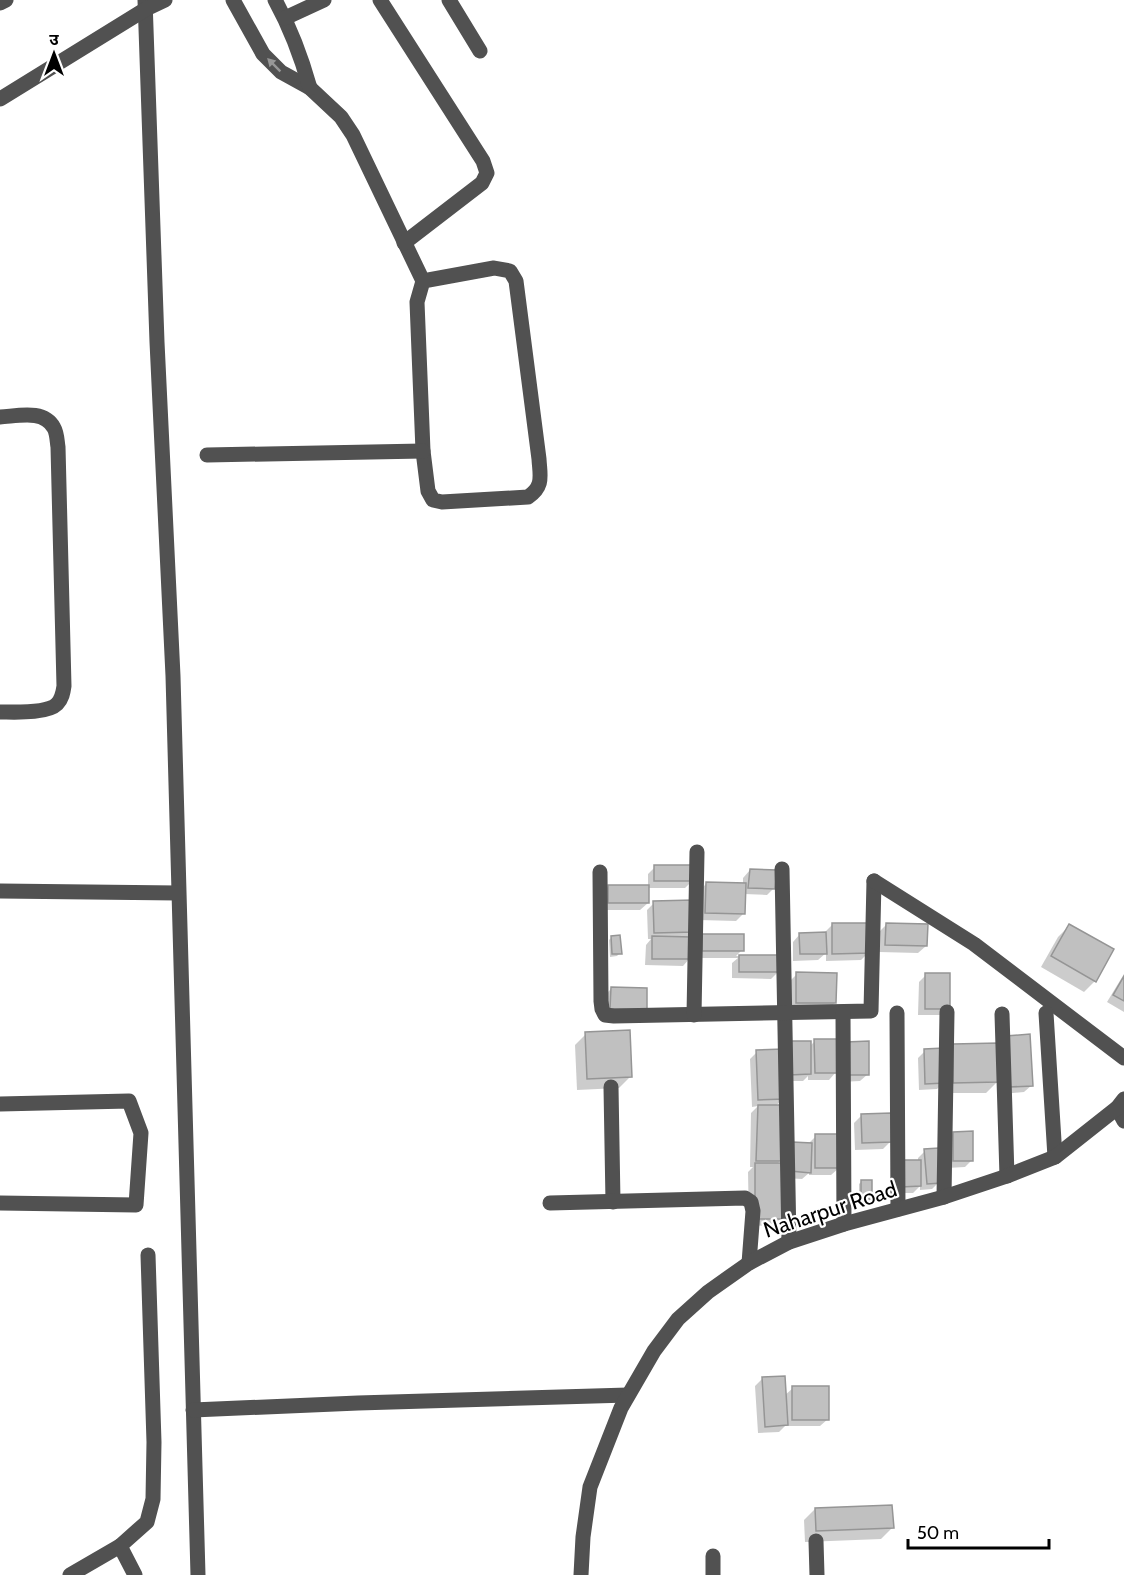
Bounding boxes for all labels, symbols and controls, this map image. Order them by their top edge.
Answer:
north arrow [24,24,84,84]
text: उ [49,30,59,49]
one-way arrow [267,58,281,72]
street label: Naharpur Road [760,1175,900,1244]
scale bar [908,1512,1049,1550]
text: 50 m [917,1522,959,1544]

